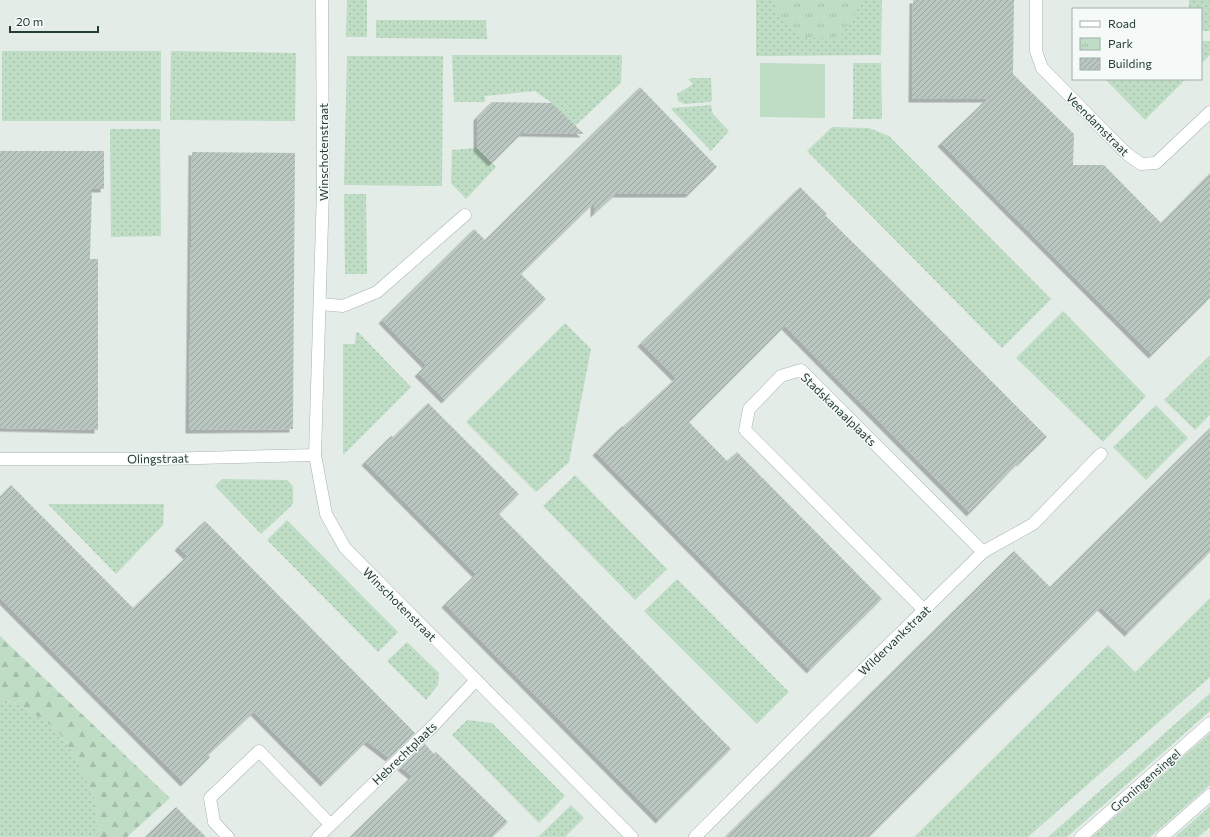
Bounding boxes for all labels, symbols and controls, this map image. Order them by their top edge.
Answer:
scale bar [10,8,98,34]
legend [1072,8,1202,80]
text: 20 m [16,14,43,28]
text: Road [1108,16,1136,30]
text: Park [1108,36,1134,50]
text: Building [1108,56,1152,70]
street label: Veendamstraat [1064,90,1132,158]
street label: Winschotenstraat [316,103,330,201]
street label: Stadskanaalplaats [799,370,879,448]
street label: Olingstraat [127,450,189,466]
street label: Winschotenstraat [360,564,440,644]
street label: Wildervankstraat [855,602,933,678]
street label: Hebrechtplaats [369,719,439,787]
street label: Groningensingel [1107,746,1183,814]

